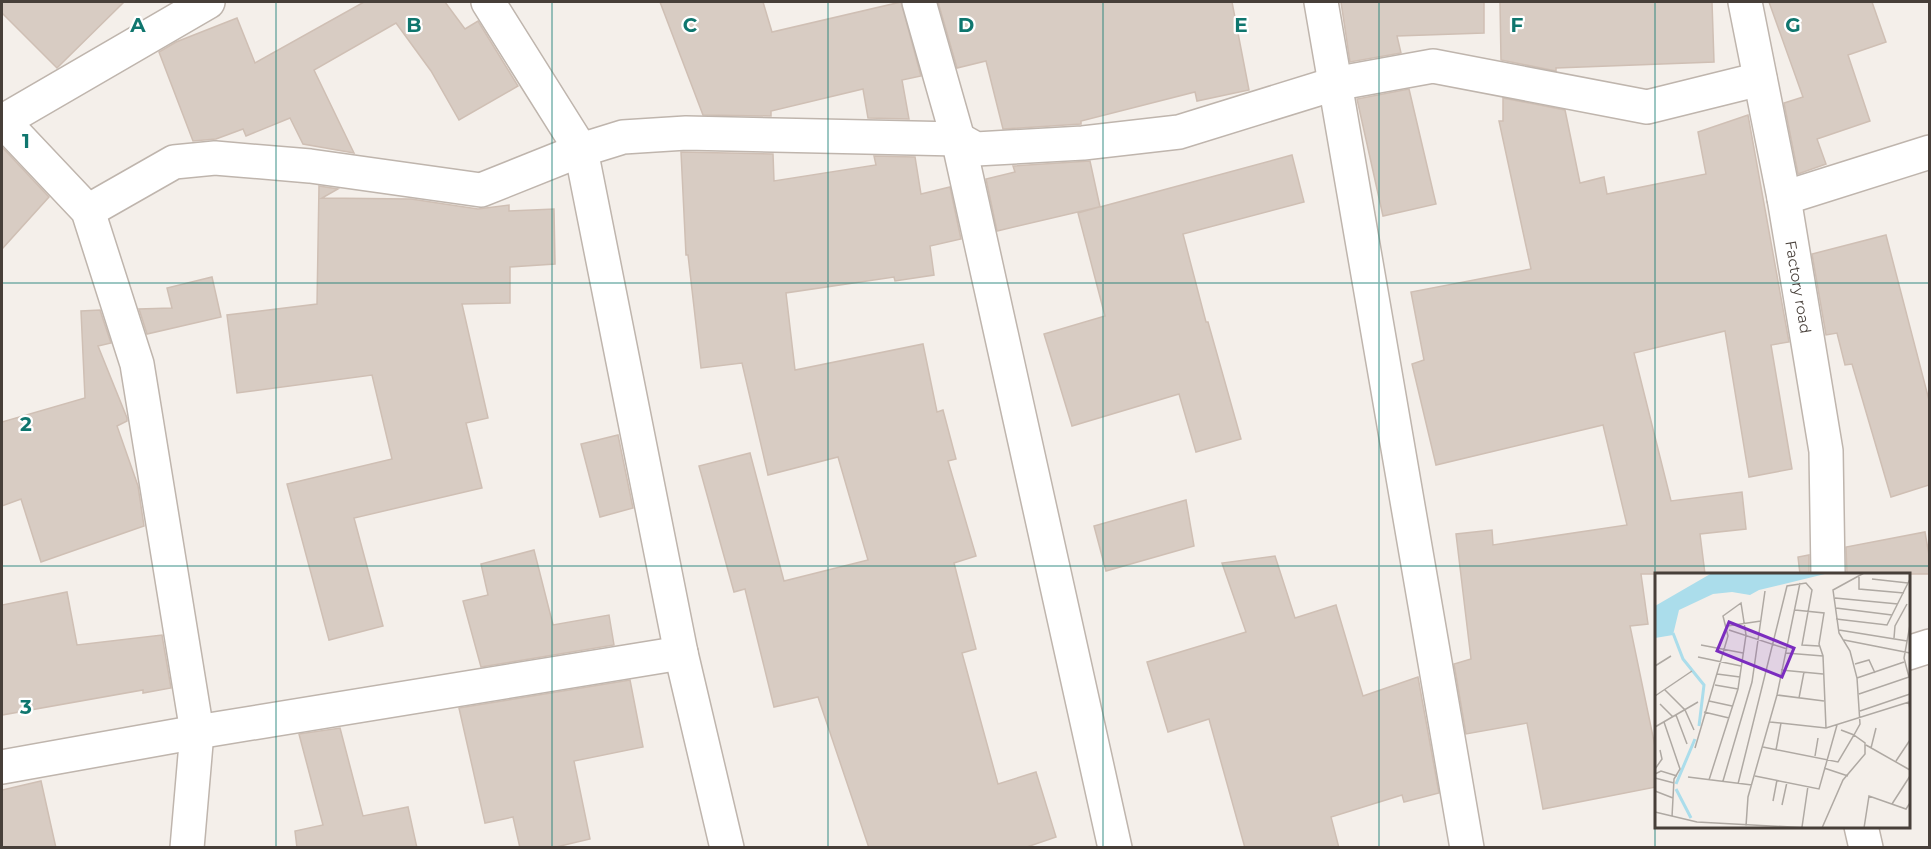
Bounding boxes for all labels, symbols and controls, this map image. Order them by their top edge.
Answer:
text: A [129,13,146,37]
text: B [406,13,422,37]
text: C [683,13,698,37]
text: D [958,13,974,37]
text: E [1234,13,1248,37]
text: F [1511,13,1524,37]
text: G [1785,13,1801,37]
text: 1 [22,129,30,153]
street label: Factory road [1782,239,1816,335]
text: 2 [20,412,32,436]
inset map [1655,573,1910,828]
text: 3 [19,695,32,719]

